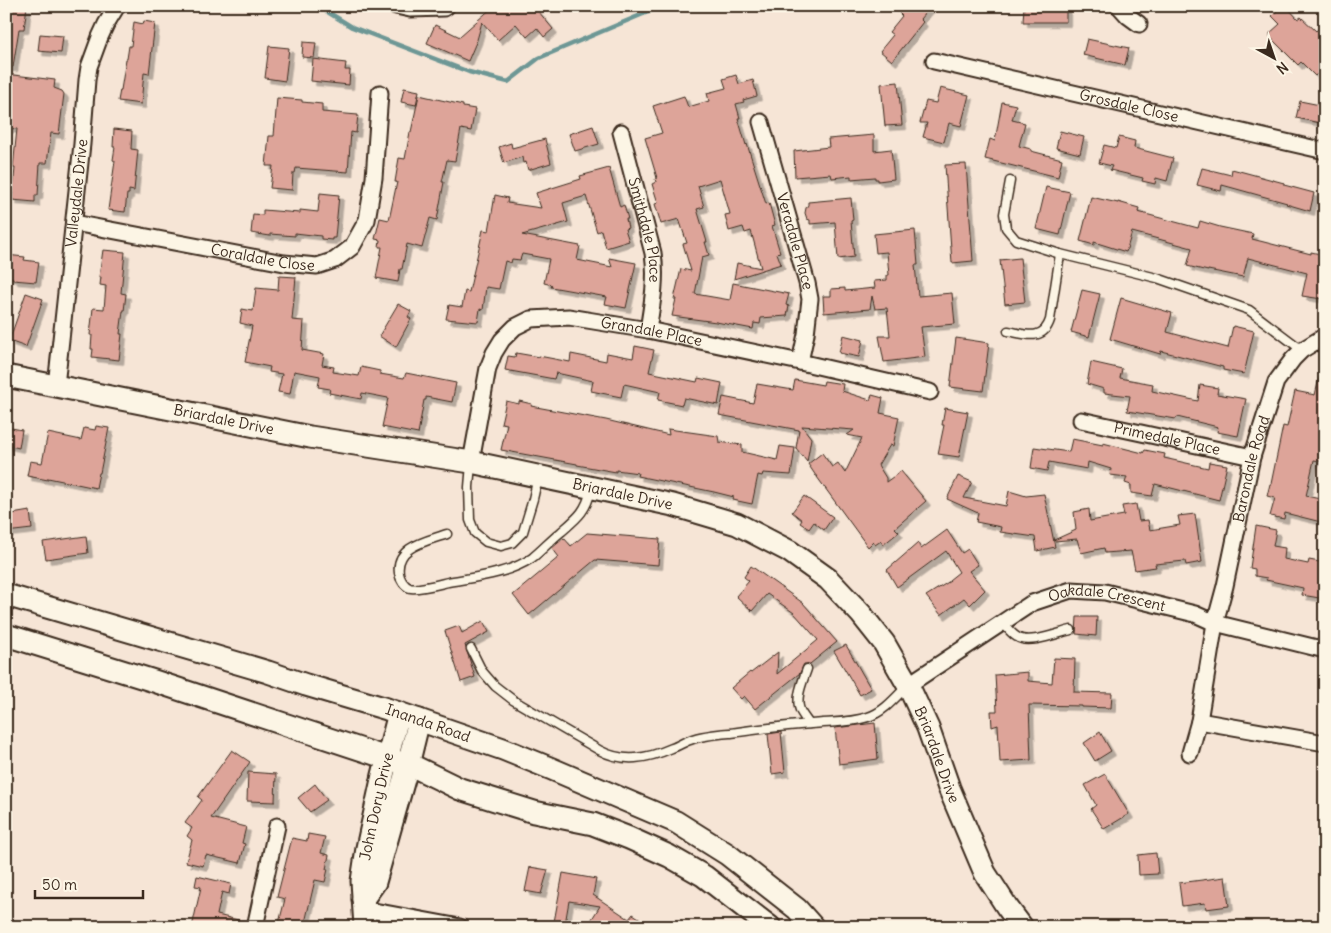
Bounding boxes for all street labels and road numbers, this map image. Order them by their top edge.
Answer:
street label: Grosdale Close [1078,85,1180,126]
street label: Valleydale Drive [61,138,91,248]
street label: Smithdale Place [624,175,665,283]
street label: Veradale Place [773,190,818,291]
street label: Coraldale Close [209,239,316,275]
street label: Grandale Place [599,312,704,350]
street label: Briardale Drive [172,400,276,439]
street label: Barondale Road [1229,413,1274,524]
street label: Primedale Place [1112,417,1222,459]
street label: Briardale Drive [571,474,675,514]
street label: Oakdale Crescent [1045,580,1168,615]
street label: Inanda Road [383,699,473,746]
street label: Briardale Drive [910,703,964,806]
street label: John Dory Drive [355,751,397,862]

